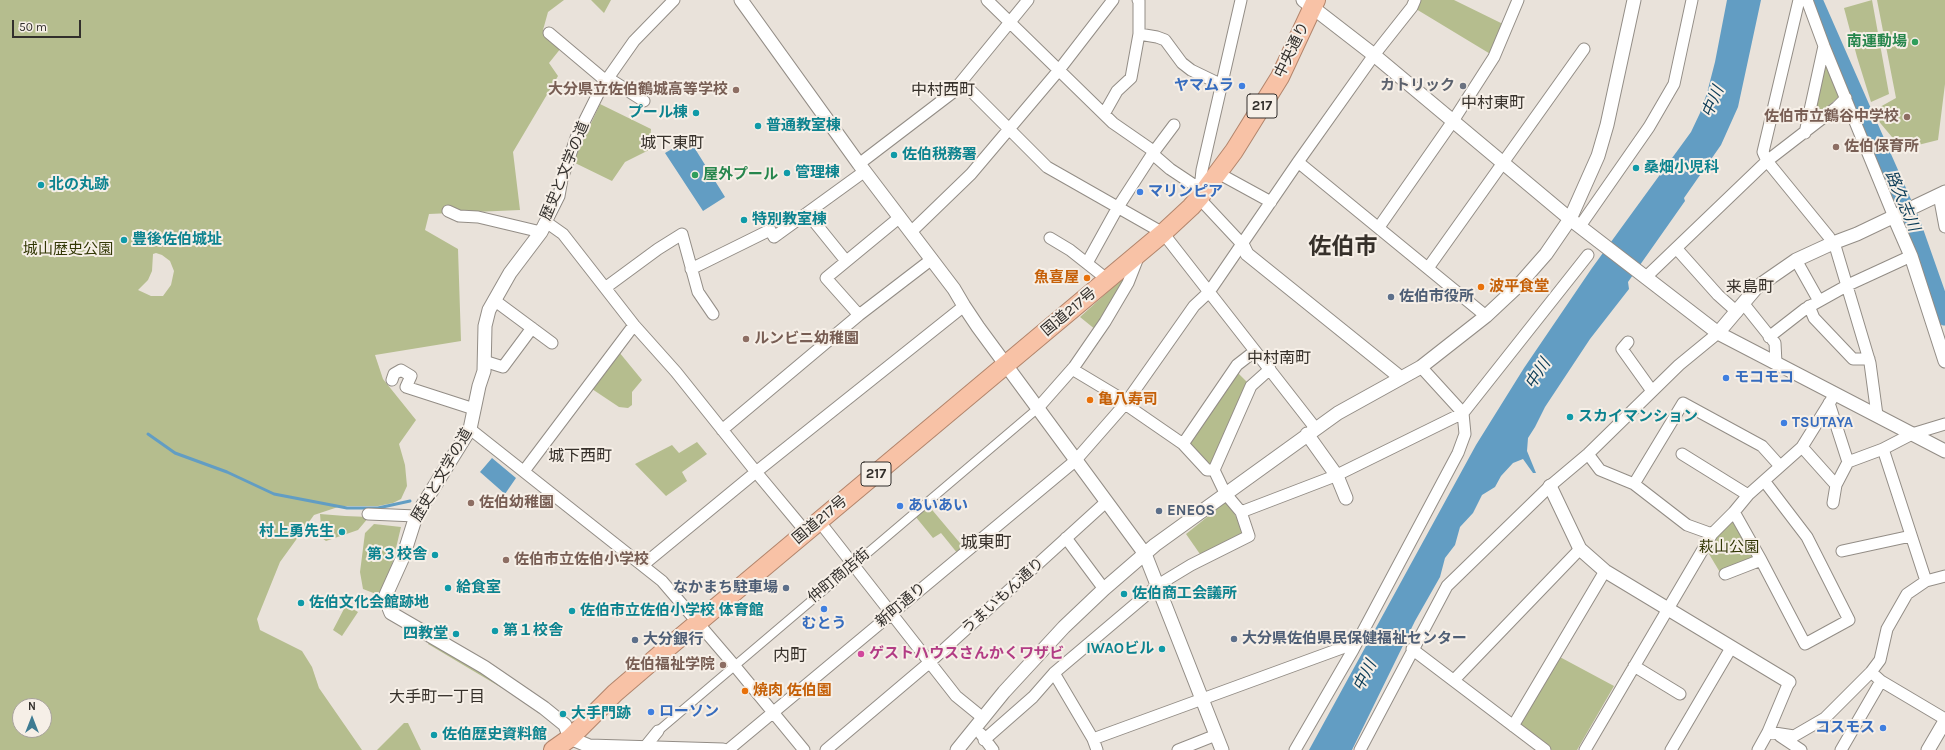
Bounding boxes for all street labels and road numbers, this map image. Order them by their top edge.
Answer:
street label: 中央通り [1271,19,1313,81]
road number: 217 [1247,94,1277,118]
street label: 歴史と文学の道 [537,119,593,223]
street label: 国道217号 [1038,284,1100,340]
street label: 歴史と文学の道 [408,425,476,525]
road number: 217 [861,462,891,486]
street label: 国道217号 [789,492,851,548]
street label: 仲町商店街 [804,545,874,607]
street label: うまいもん通り [958,554,1048,638]
street label: 新町通り [872,579,930,631]

